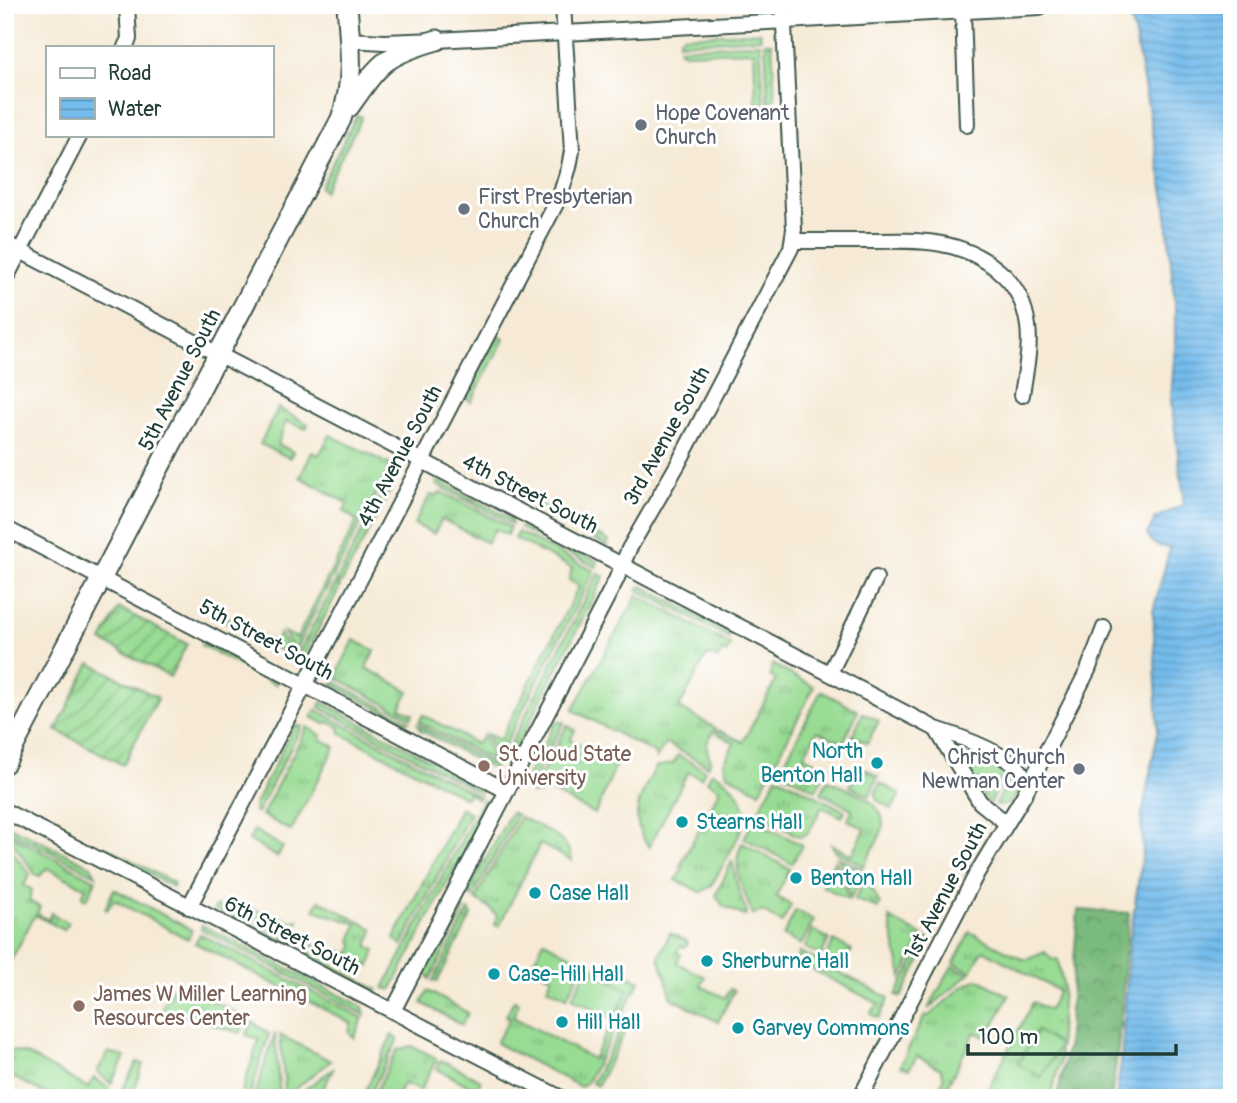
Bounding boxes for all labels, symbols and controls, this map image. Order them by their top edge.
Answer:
legend [46,46,273,136]
text: Road [108,60,152,87]
text: Water [108,96,162,123]
place label: Hope Covenant Church [655,100,790,151]
marker: Hope Covenant Church [633,117,649,133]
place label: First Presbyterian Church [478,184,633,235]
marker: First Presbyterian Church [456,201,472,217]
street label: 5th Avenue South [133,304,227,456]
street label: 3rd Avenue South [618,362,716,510]
street label: 4th Avenue South [351,381,449,531]
street label: 4th Street South [458,448,602,540]
street label: 5th Street South [194,593,338,687]
place label: North Benton Hall [760,738,863,789]
place label: St. Cloud State University [498,741,632,792]
place label: Christ Church Newman Center [921,744,1065,795]
marker: North Benton Hall [869,755,885,771]
marker: St. Cloud State University [476,758,492,774]
marker: Christ Church Newman Center [1071,761,1087,777]
place label: Stearns Hall [696,809,803,836]
marker: Stearns Hall [674,814,690,830]
street label: 1st Avenue South [898,818,994,964]
place label: Benton Hall [810,865,913,892]
marker: Benton Hall [788,870,804,886]
place label: Case Hall [549,880,629,907]
marker: Case Hall [527,885,543,901]
street label: 6th Street South [219,890,365,982]
place label: Sherburne Hall [721,948,849,975]
marker: Sherburne Hall [699,953,715,969]
place label: Case-Hill Hall [508,961,624,988]
marker: Case-Hill Hall [486,966,502,982]
place label: James W Miller Learning Resources Center [93,981,307,1032]
marker: James W Miller Learning Resources Center [71,998,87,1014]
place label: Hill Hall [576,1009,641,1036]
scale bar [968,1012,1176,1056]
marker: Hill Hall [554,1014,570,1030]
place label: Garvey Commons [752,1015,910,1042]
marker: Garvey Commons [730,1020,746,1036]
text: 100 m [978,1024,1038,1051]

